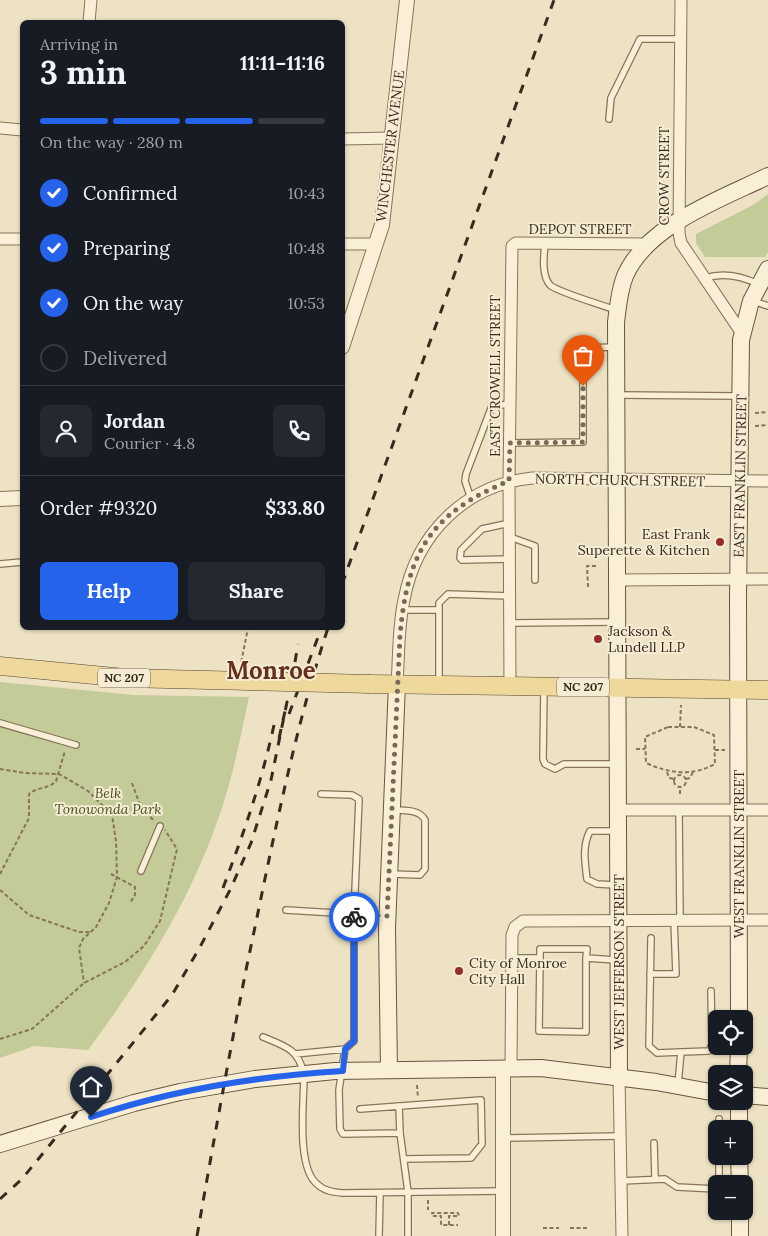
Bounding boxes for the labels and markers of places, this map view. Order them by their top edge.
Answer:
pin [562,335,604,386]
place label: East Frank Superette & Kitchen [578,525,711,559]
marker: East Frank Superette & Kitchen [714,536,726,548]
place label: Jackson & Lundell LLP [607,622,685,656]
marker: Jackson & Lundell LLP [592,633,604,645]
place label: City of Monroe City Hall [469,954,568,988]
marker: City of Monroe City Hall [453,965,465,977]
pin [70,1066,112,1117]

